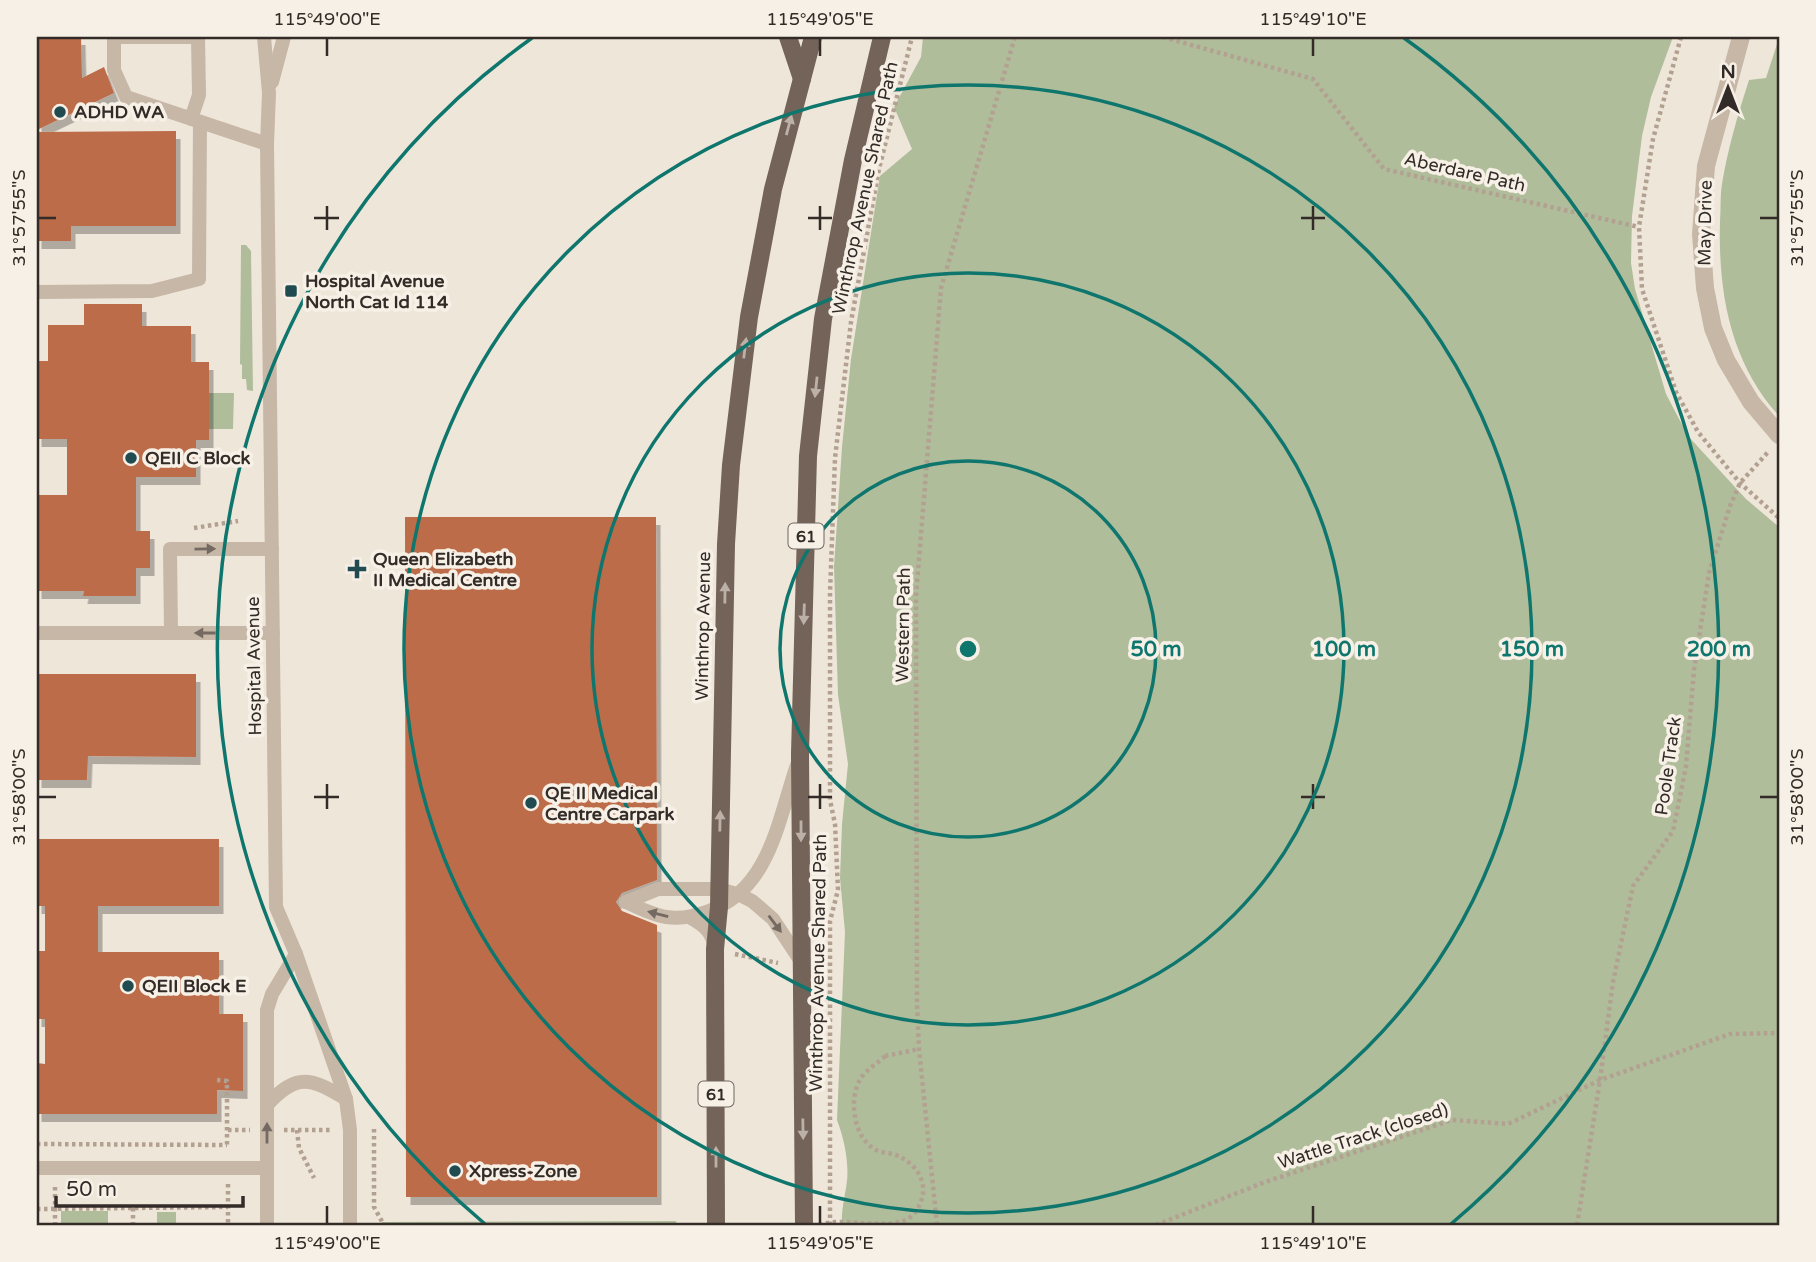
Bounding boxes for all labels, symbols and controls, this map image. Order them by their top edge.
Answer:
text: 115°49'00"E [273,8,381,30]
text: 115°49'05"E [766,8,874,30]
text: 115°49'10"E [1259,8,1367,30]
north arrow [1694,52,1764,122]
street label: Winthrop Avenue Shared Path [827,60,903,316]
text: N [1720,61,1736,83]
place label: ADHD WA [74,101,164,123]
marker: ADHD WA [52,104,68,120]
one-way arrow [785,115,795,136]
street label: Aberdare Path [1402,147,1528,197]
text: 31°57'55"S [8,169,30,267]
text: 31°57'55"S [1786,169,1808,267]
street label: May Drive [1693,180,1717,266]
place label: Hospital Avenue North Cat Id 114 [305,270,449,313]
marker: Hospital Avenue North Cat Id 114 [283,283,299,299]
one-way arrow [740,337,751,359]
one-way arrow [810,376,821,398]
place label: QEII C Block [145,447,251,469]
marker: QEII C Block [123,450,139,466]
road number: 61 [788,524,824,548]
one-way arrow [194,543,216,555]
place label: Queen Elizabeth II Medical Centre [373,548,517,591]
street label: Winthrop Avenue [691,551,715,701]
marker: Queen Elizabeth II Medical Centre [347,559,367,579]
street label: Western Path [891,567,915,683]
one-way arrow [719,582,730,604]
street label: Hospital Avenue [242,596,266,736]
one-way arrow [798,603,810,625]
one-way arrow [194,627,216,639]
centre of rings [956,637,980,661]
text: 50 m [1130,637,1182,662]
text: 100 m [1312,637,1376,662]
text: 150 m [1500,637,1564,662]
text: 200 m [1687,637,1751,662]
street label: Poole Track [1650,715,1686,817]
text: 31°58'00"S [8,748,30,846]
text: 31°58'00"S [1786,748,1808,846]
place label: QE II Medical Centre Carpark [545,782,674,825]
marker: QE II Medical Centre Carpark [523,795,539,811]
one-way arrow [714,809,725,831]
one-way arrow [795,820,807,842]
street label: Winthrop Avenue Shared Path [805,834,831,1092]
one-way arrow [646,909,668,920]
one-way arrow [768,915,783,933]
place label: QEII Block E [142,975,246,997]
marker: QEII Block E [120,978,136,994]
road number: 61 [698,1082,734,1106]
street label: Wattle Track (closed) [1275,1098,1451,1174]
one-way arrow [797,1119,809,1141]
one-way arrow [261,1121,273,1143]
one-way arrow [710,1146,722,1168]
place label: Xpress-Zone [469,1160,577,1182]
marker: Xpress-Zone [447,1163,463,1179]
scale bar [56,1164,243,1208]
text: 50 m [66,1177,117,1202]
text: 115°49'00"E [273,1232,381,1254]
text: 115°49'05"E [766,1232,874,1254]
text: 115°49'10"E [1259,1232,1367,1254]

